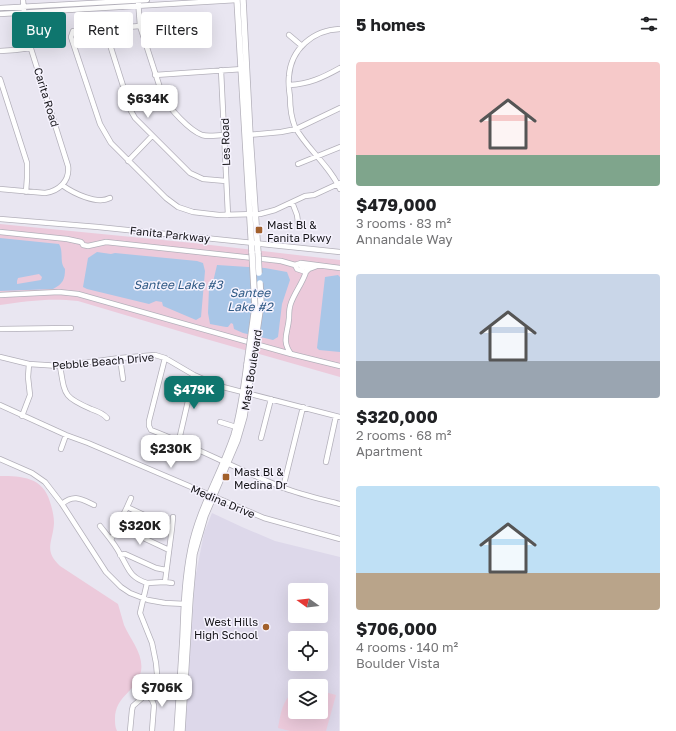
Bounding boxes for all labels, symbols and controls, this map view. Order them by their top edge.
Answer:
chip: Buy [12,12,66,48]
chip: Rent [74,12,133,48]
chip: Filters [141,12,212,48]
icon: filters [638,13,660,35]
text: 5 homes [356,14,426,35]
street label: Carita Road [32,66,62,128]
pin: $634K [120,85,176,119]
icon: home [472,88,544,160]
text: $634K [127,90,169,106]
street label: Les Road [218,118,232,166]
text: $479,000 [356,194,437,215]
text: 3 rooms · 83 m² [356,215,451,231]
place label: Mast Bl & Fanita Pkwy [267,218,331,244]
street label: Fanita Parkway [129,223,211,245]
marker: Mast Bl & Fanita Pkwy [254,225,264,235]
text: Annandale Way [356,231,453,247]
water label: Santee Lake #3 [134,277,223,292]
water label: Santee Lake #2 [227,285,274,314]
icon: home [472,300,544,372]
street label: Mast Boulevard [238,329,264,411]
street label: Pebble Beach Drive [51,350,155,372]
pin: $479K [166,376,222,410]
text: $479K [173,381,215,397]
text: $320,000 [356,406,438,427]
text: 2 rooms · 68 m² [356,427,451,443]
pin: $230K [143,435,199,469]
text: $230K [150,440,192,456]
text: Apartment [356,443,423,459]
place label: Mast Bl & Medina Dr [234,465,288,491]
marker: Mast Bl & Medina Dr [221,472,231,482]
street label: Medina Drive [189,482,257,520]
pin: $320K [112,512,168,546]
icon: home [472,512,544,584]
text: $320K [119,517,161,533]
north arrow [288,583,328,623]
map controls [288,583,328,719]
place label: West Hills High School [194,615,258,641]
text: $706,000 [356,618,437,639]
marker: West Hills High School [261,622,271,632]
button: locate [288,631,328,671]
text: 4 rooms · 140 m² [356,639,458,655]
text: Boulder Vista [356,655,440,671]
pin: $706K [134,674,190,708]
text: $706K [141,679,183,695]
button: layers [288,679,328,719]

